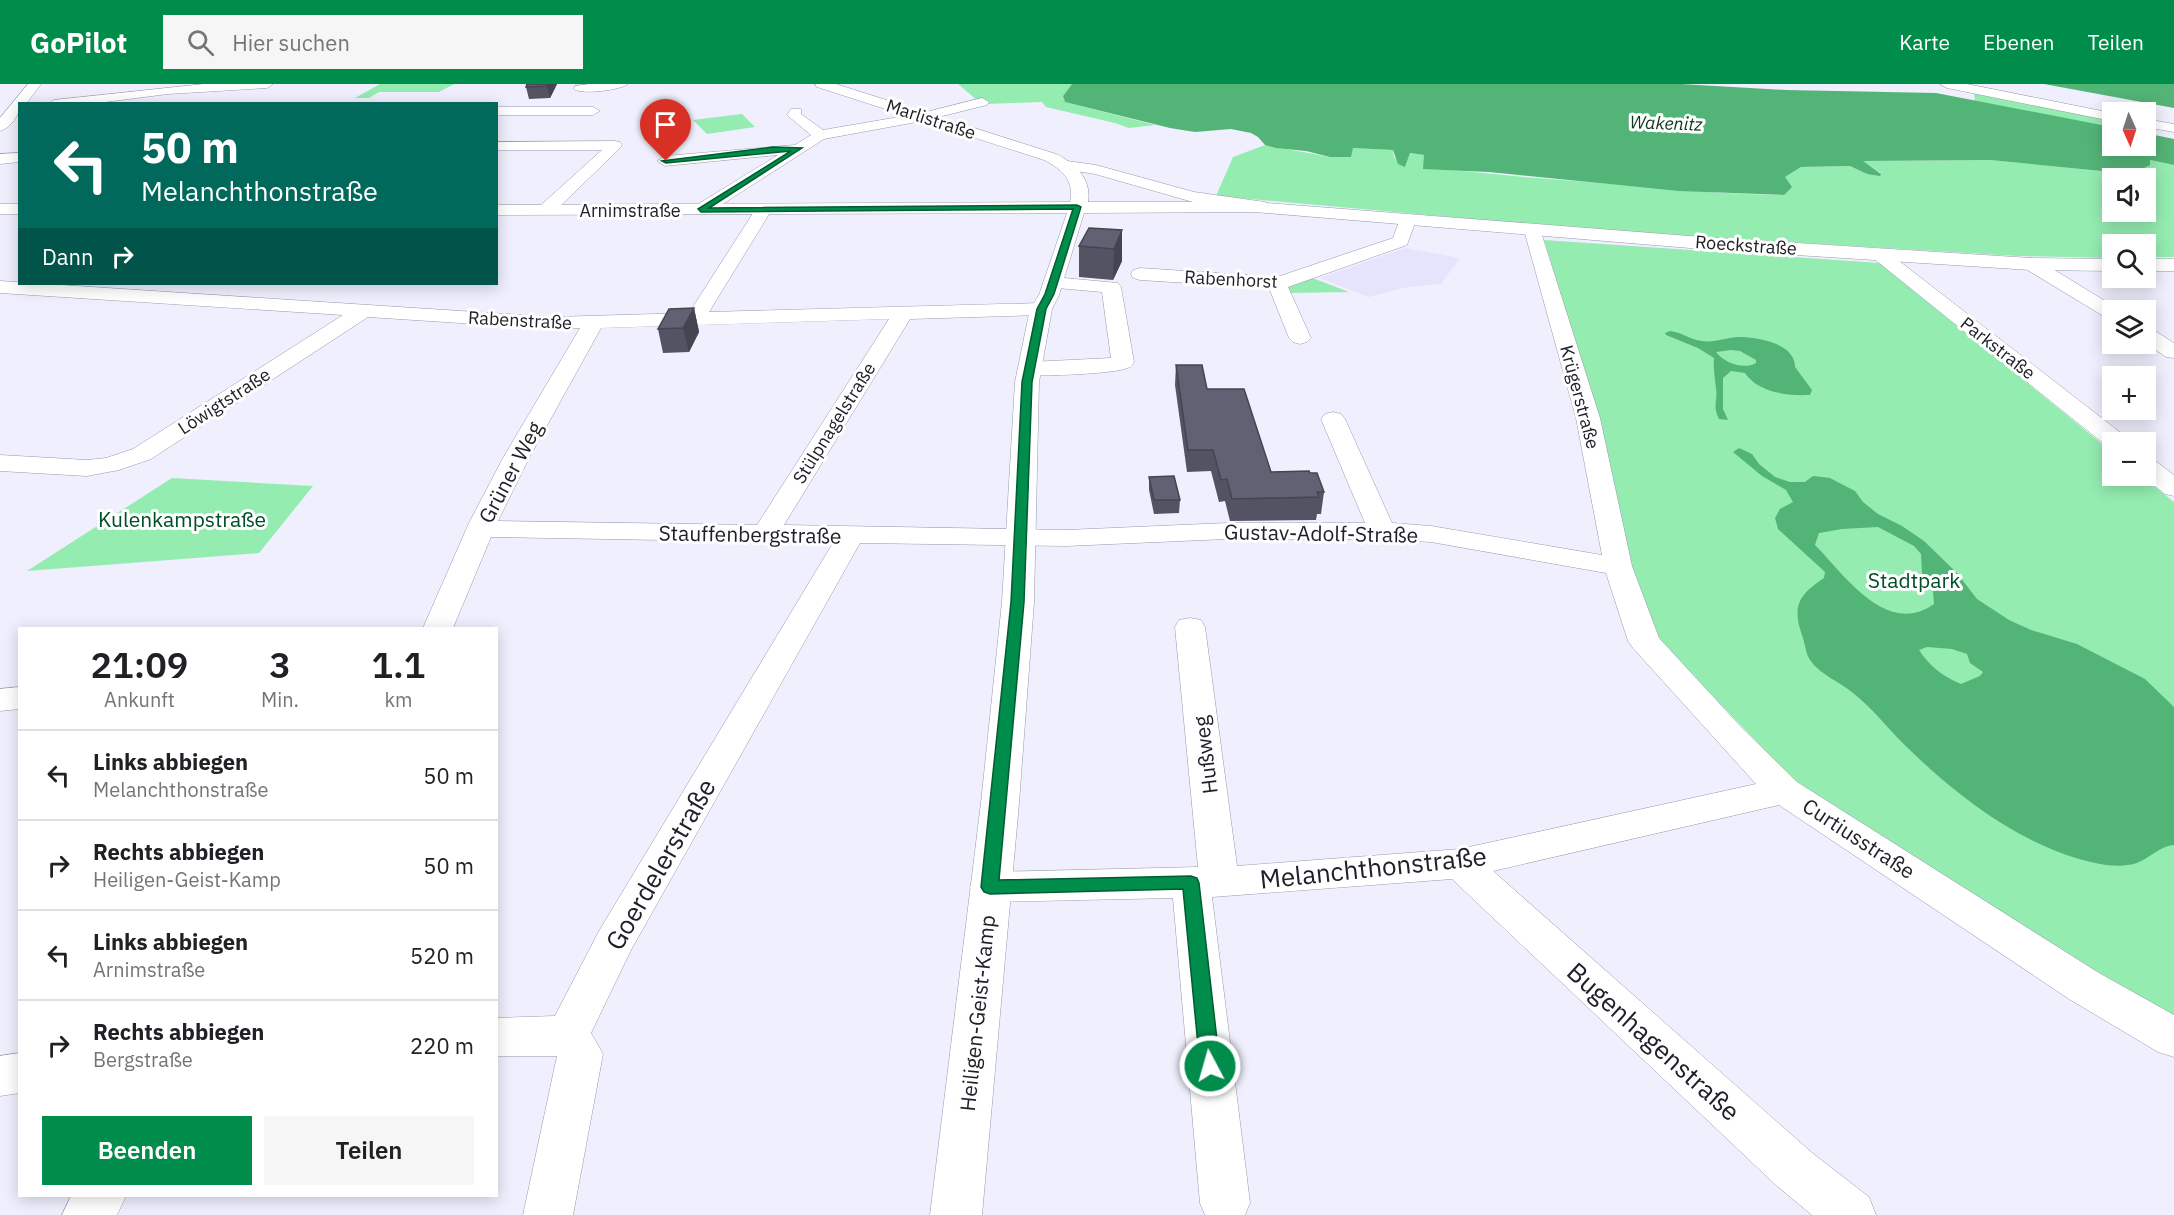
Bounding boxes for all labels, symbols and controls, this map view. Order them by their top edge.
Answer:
search box [163,15,583,69]
text: GoPilot [30,24,127,61]
icon: search [184,26,217,59]
text: Hier suchen [232,28,350,57]
text: Karte [1899,28,1950,56]
text: Ebenen [1983,28,2054,56]
text: Teilen [2087,28,2144,56]
street label: Marlistraße [883,94,979,144]
pin [640,99,691,161]
north arrow [2102,102,2156,156]
map controls [2102,102,2156,486]
icon: arrive [649,108,682,141]
water label: Wakenitz [1629,110,1704,136]
text: 50 m [141,120,239,175]
icon: left [42,126,120,204]
button: sound [2102,168,2156,222]
text: Melanchthonstraße [141,173,378,208]
street label: Arnimstraße [579,199,681,222]
street label: Roeckstraße [1694,230,1798,260]
button: search [2102,234,2156,288]
icon: right [106,240,139,273]
text: Dann [42,242,94,271]
street label: Rabenhorst [1184,265,1278,293]
button: layers [2102,300,2156,354]
street label: Rabenstraße [467,306,573,334]
street label: Parkstraße [1956,312,2040,384]
street label: Krügerstraße [1555,343,1605,452]
street label: Stülpnagelstraße [787,358,881,488]
street label: Löwigtstraße [174,363,275,439]
button: + [2102,366,2156,420]
street label: Grüner Weg [471,416,549,528]
button: − [2102,432,2156,486]
park label: Kulenkampstraße [98,505,266,533]
street label: Gustav-Adolf-Straße [1224,517,1418,549]
street label: Stauffenbergstraße [658,518,842,550]
park label: Stadtpark [1868,566,1960,594]
text: 21:09 [91,641,188,688]
text: 3 [269,641,291,688]
text: 1.1 [371,641,425,688]
text: Ankunft [104,686,175,713]
text: Min. [261,686,299,713]
text: km [384,686,412,713]
street label: Hußweg [1186,714,1224,796]
text: Links abbiegen [93,747,248,776]
icon: left [42,759,75,792]
text: 50 m [423,761,474,790]
street label: Goerdelerstraße [597,772,723,956]
text: Melanchthonstraße [93,776,268,803]
street label: Curtiusstraße [1797,791,1921,885]
text: Rechts abbiegen [93,837,264,866]
street label: Melanchthonstraße [1258,838,1488,896]
icon: right [42,849,75,882]
text: 50 m [423,851,474,880]
text: Heiligen-Geist-Kamp [93,866,281,893]
street label: Heiligen-Geist-Kamp [953,913,1001,1113]
text: Links abbiegen [93,927,248,956]
icon: left [42,939,75,972]
text: 520 m [410,941,474,970]
street label: Bugenhagenstraße [1560,954,1748,1128]
text: Arnimstraße [93,956,205,983]
text: Rechts abbiegen [93,1017,264,1046]
icon: right [42,1029,75,1062]
text: 220 m [410,1031,474,1060]
position arrow [1178,1034,1242,1098]
text: Bergstraße [93,1046,193,1073]
button: Beenden [42,1116,252,1185]
button: Teilen [264,1116,474,1185]

